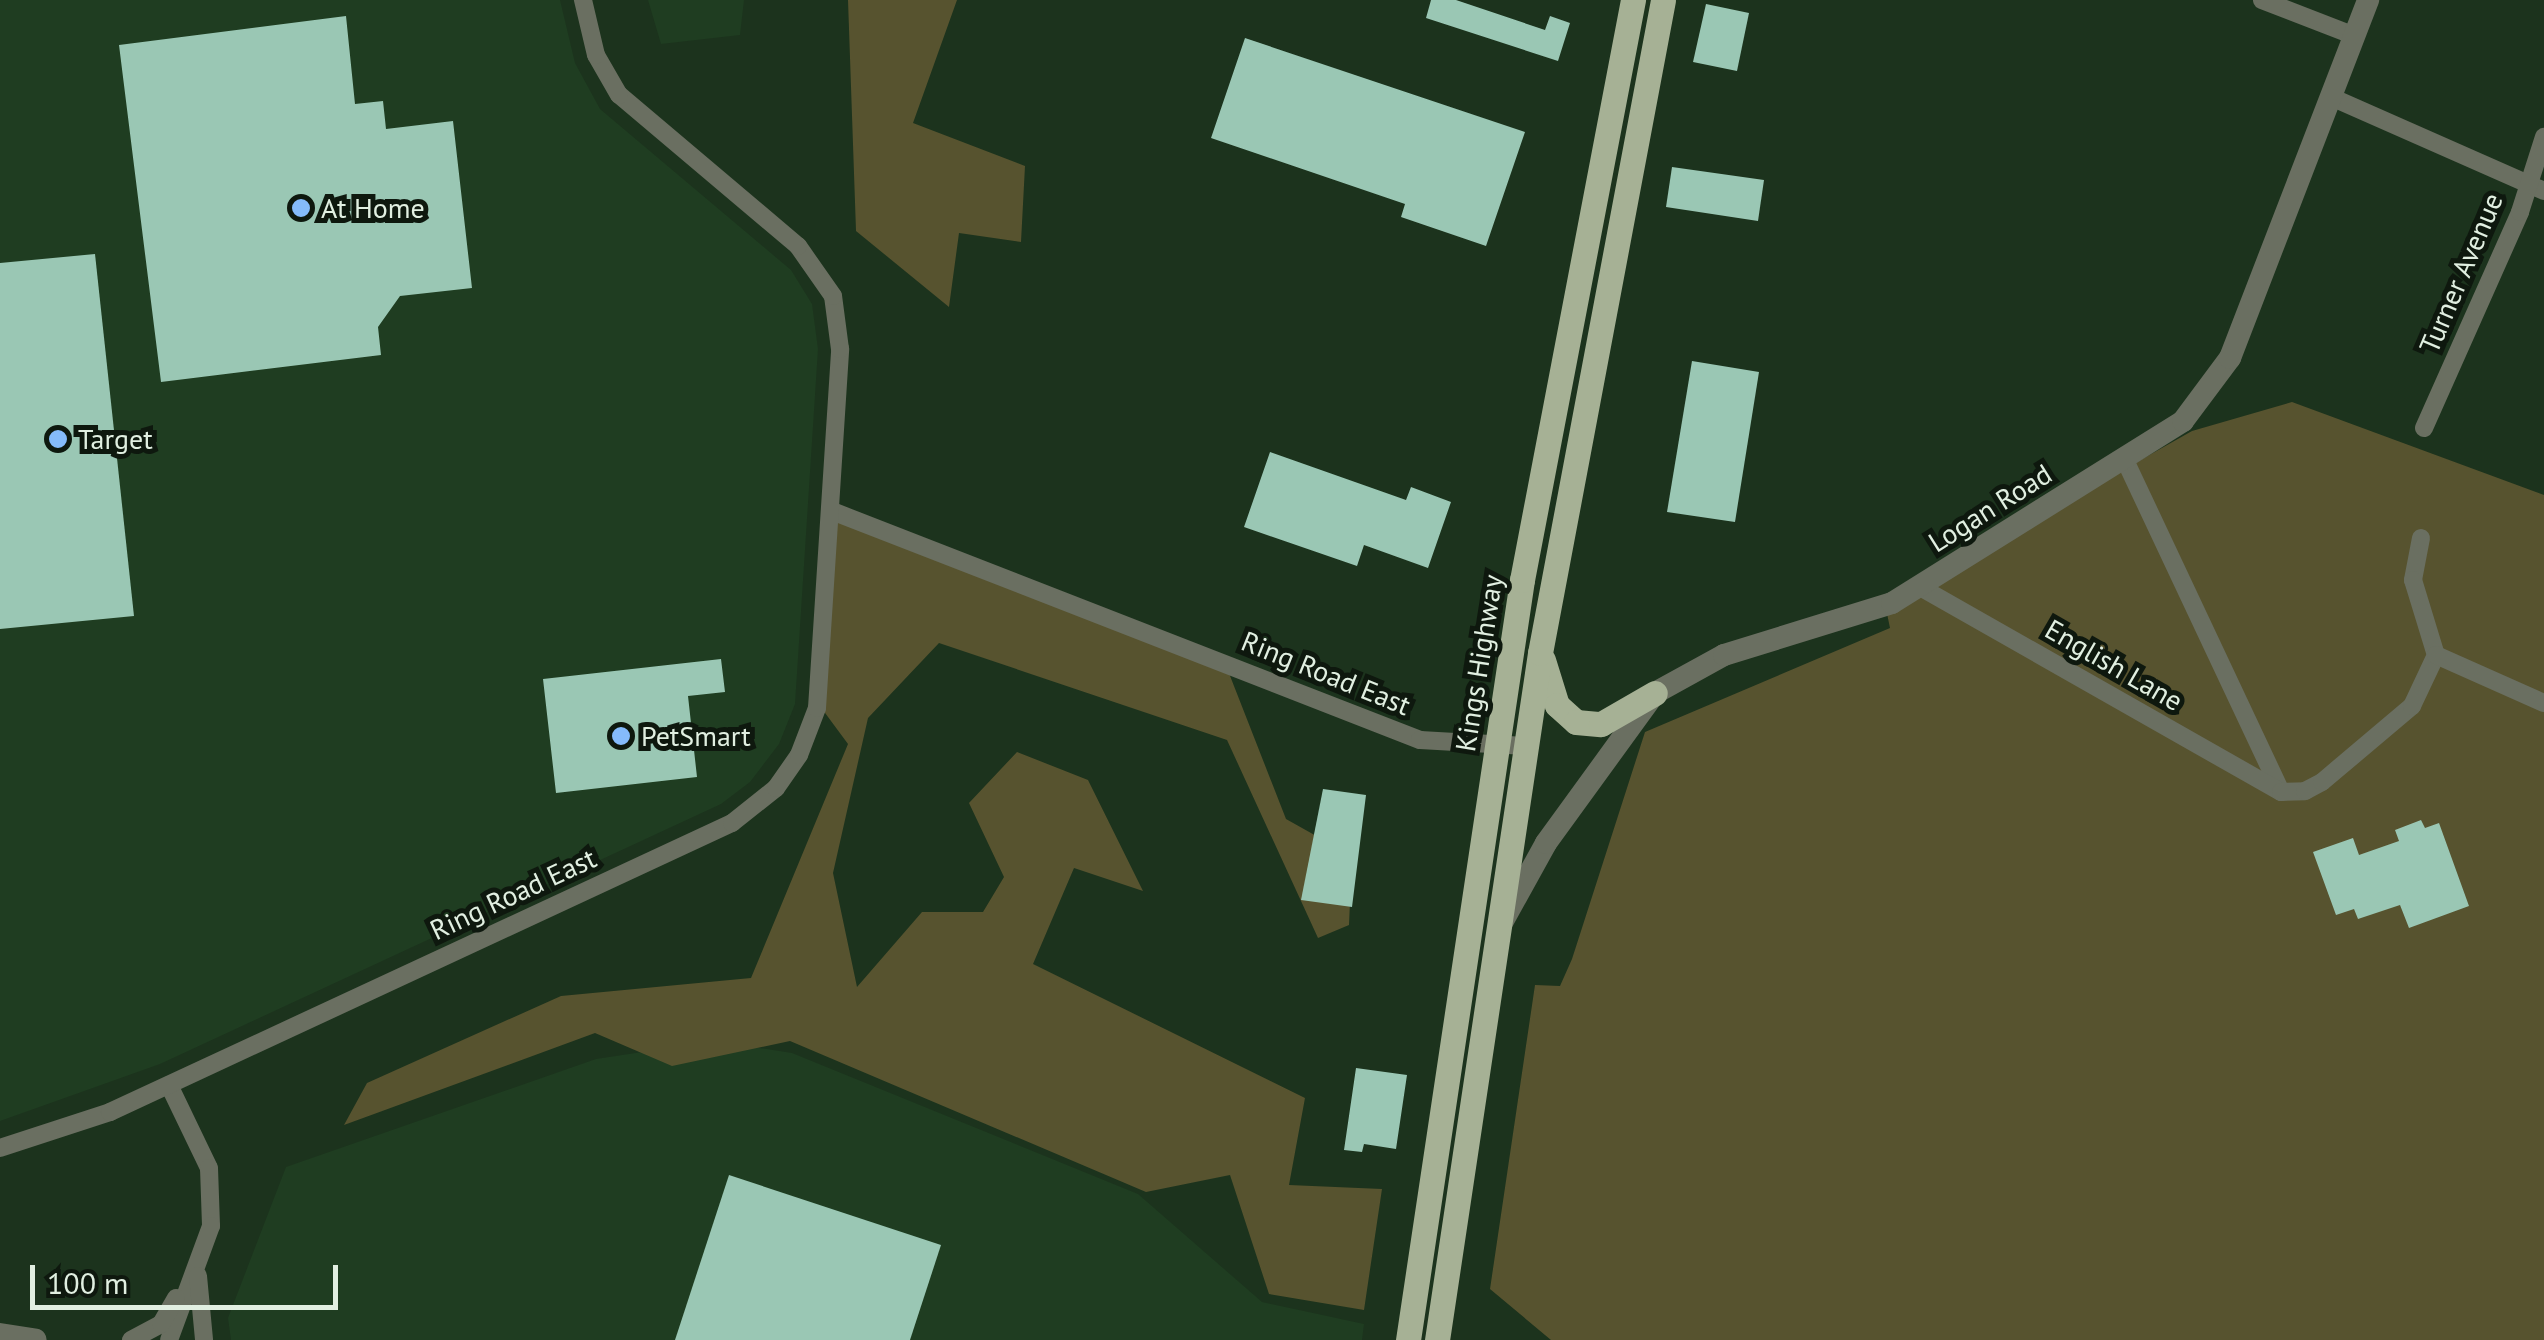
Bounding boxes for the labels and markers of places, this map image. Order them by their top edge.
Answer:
place label: At Home [321,191,425,225]
marker: At Home [290,197,312,219]
place label: Target [78,422,153,456]
marker: Target [47,428,69,450]
place label: PetSmart [641,719,751,753]
marker: PetSmart [610,725,632,747]

